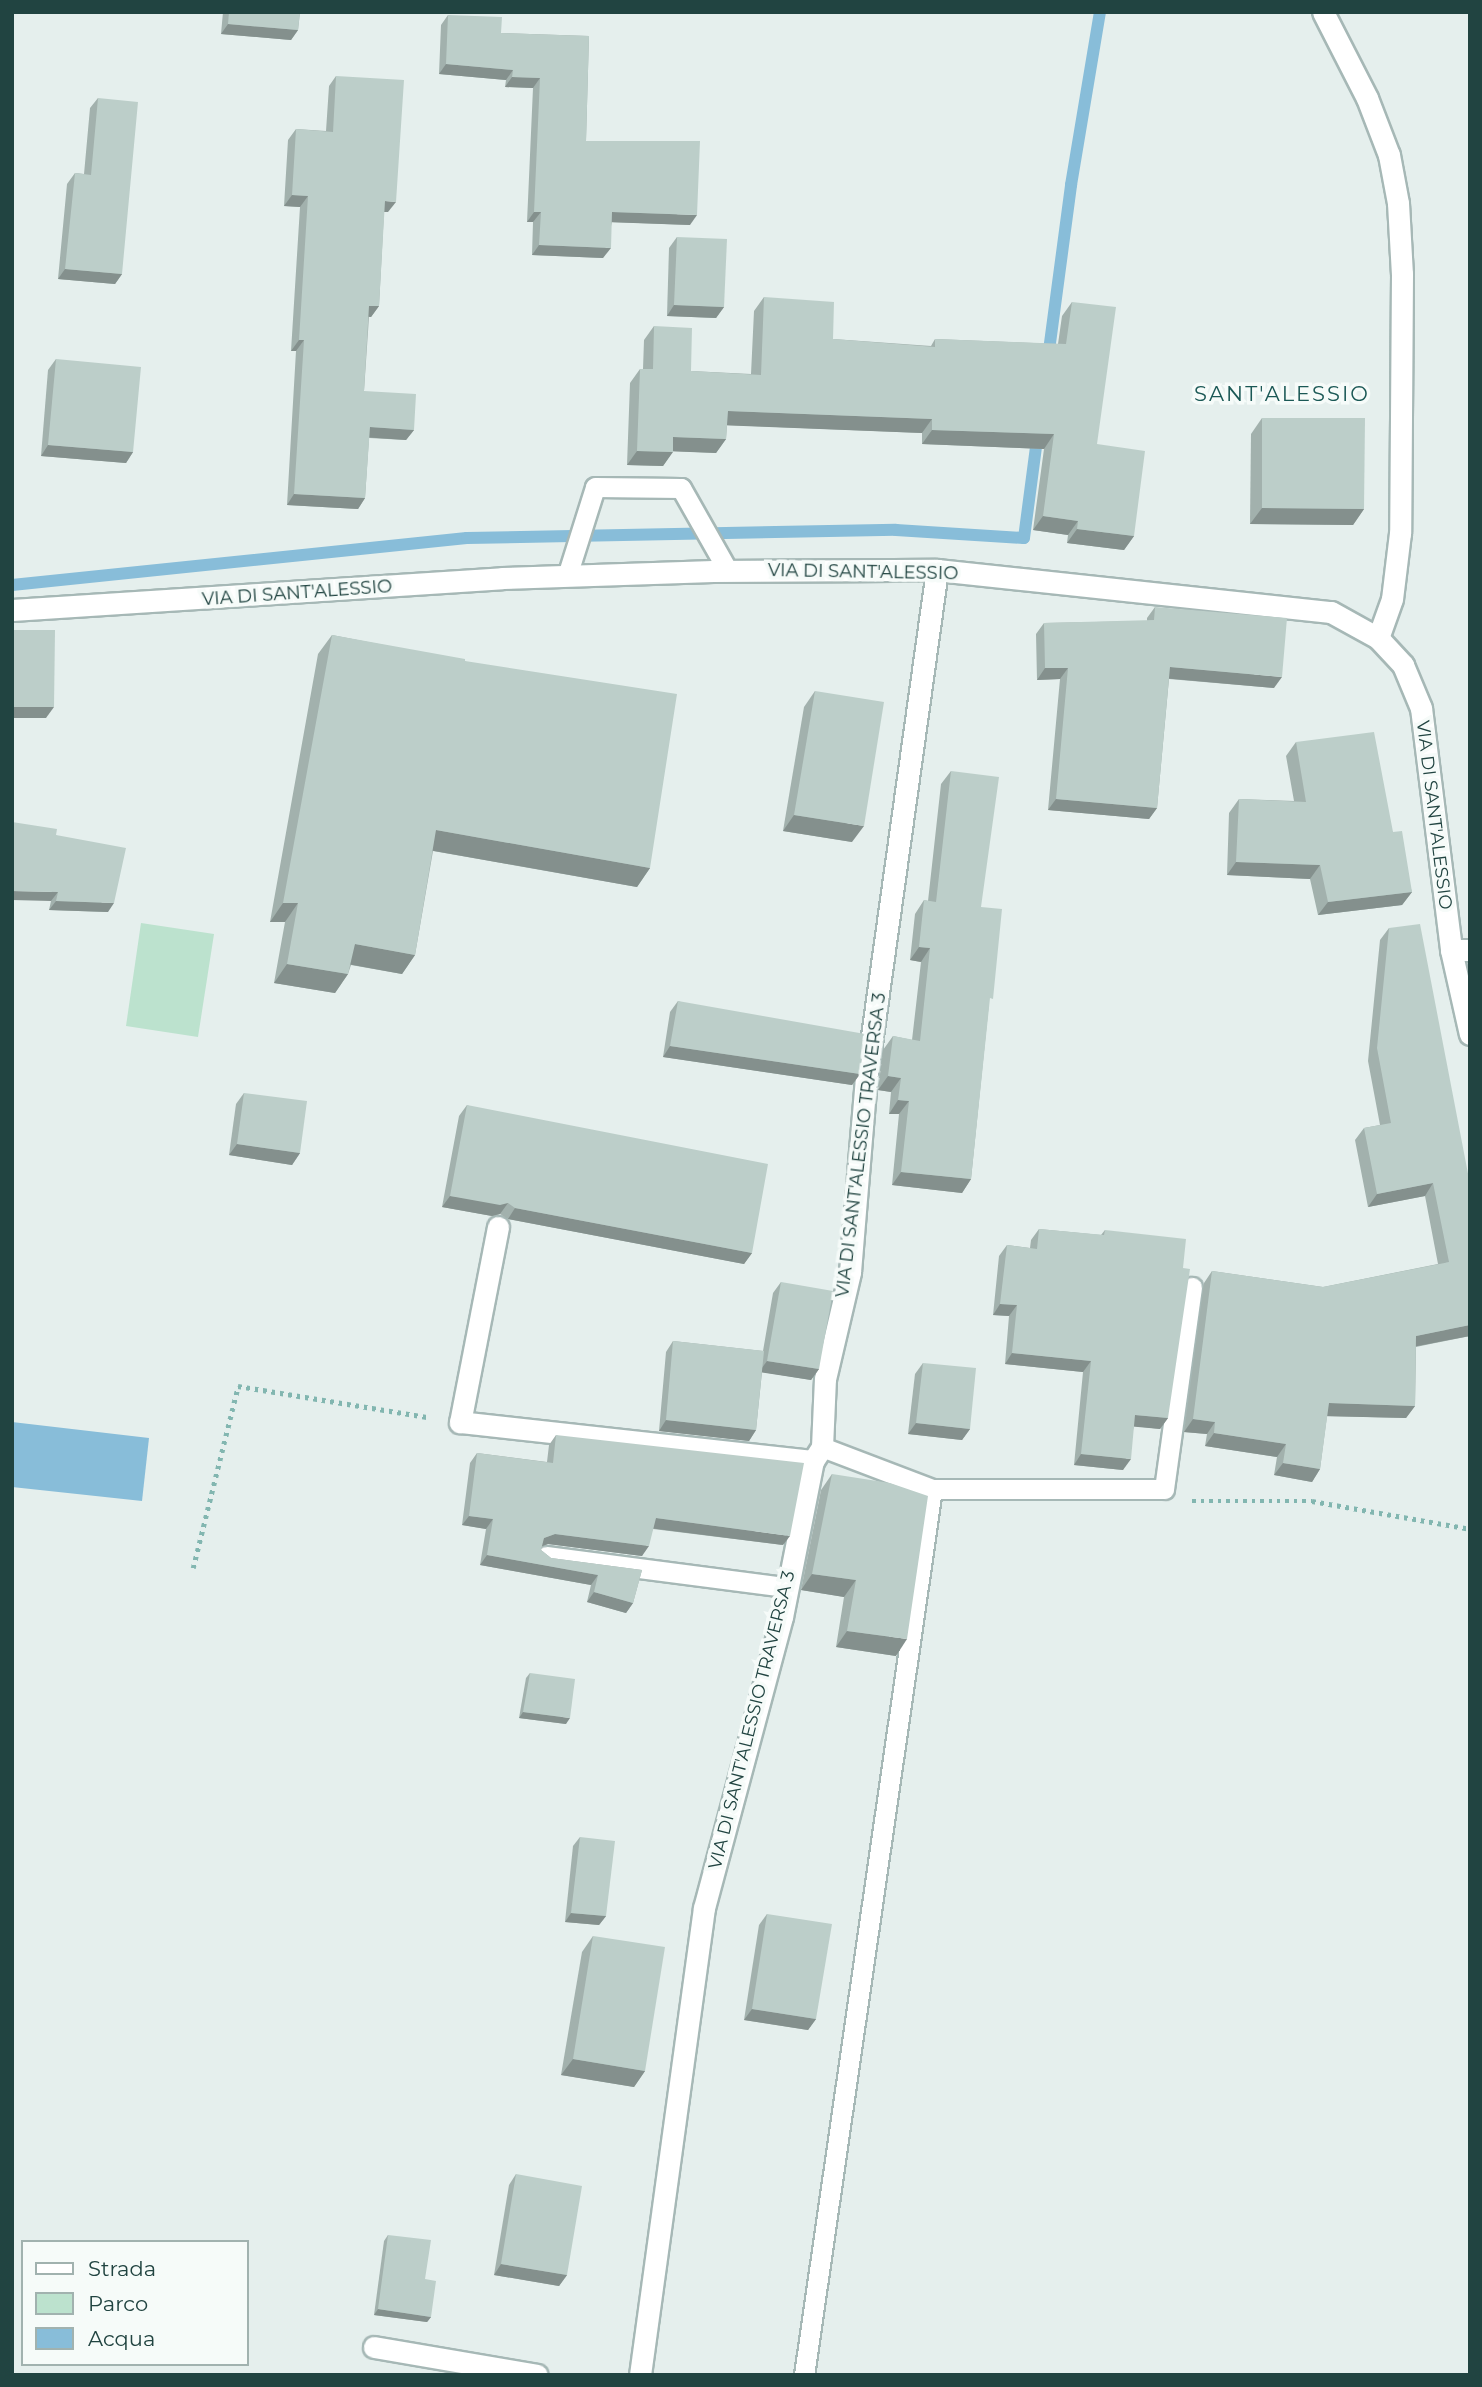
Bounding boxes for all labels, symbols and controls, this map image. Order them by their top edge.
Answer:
district label: SANT'ALESSIO [1196,381,1368,407]
street label: VIA DI SANT'ALESSIO [768,560,958,584]
street label: VIA DI SANT'ALESSIO [201,576,393,610]
street label: VIA DI SANT'ALESSIO [1412,719,1456,911]
street label: VIA DI SANT'ALESSIO TRAVERSA 3 [832,991,890,1299]
street label: VIA DI SANT'ALESSIO TRAVERSA 3 [704,1568,800,1872]
legend [21,2240,248,2366]
text: Strada [88,2256,156,2281]
text: Parco [88,2291,148,2316]
text: Acqua [88,2326,155,2351]

